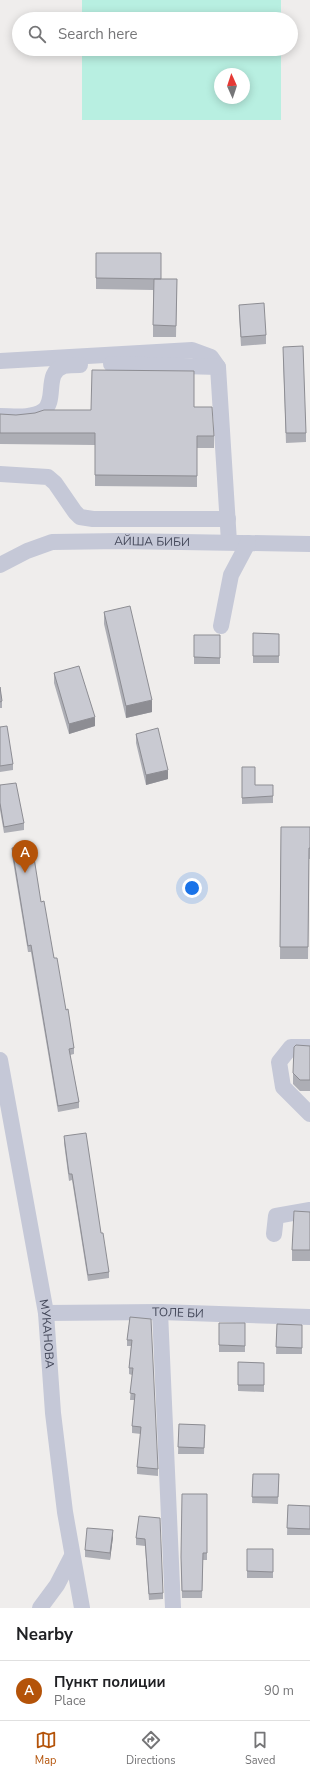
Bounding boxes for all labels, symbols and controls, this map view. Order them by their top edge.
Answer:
search box [12,12,298,56]
icon: search [26,23,48,45]
text: Search here [58,24,138,44]
north arrow [214,68,250,104]
street label: АЙША БИБИ [114,533,190,550]
pin: A [12,840,38,873]
your location [182,878,202,898]
street label: МУКАНОВА [36,1298,58,1369]
street label: ТОЛЕ БИ [152,1304,204,1321]
text: Nearby [16,1623,73,1646]
text: Пункт полиции [54,1672,166,1692]
text: A [24,1682,34,1700]
text: 90 m [264,1682,294,1700]
text: Place [54,1692,86,1710]
tab: Map [35,1729,57,1768]
tab: Directions [126,1729,176,1768]
tab: Saved [245,1729,275,1768]

